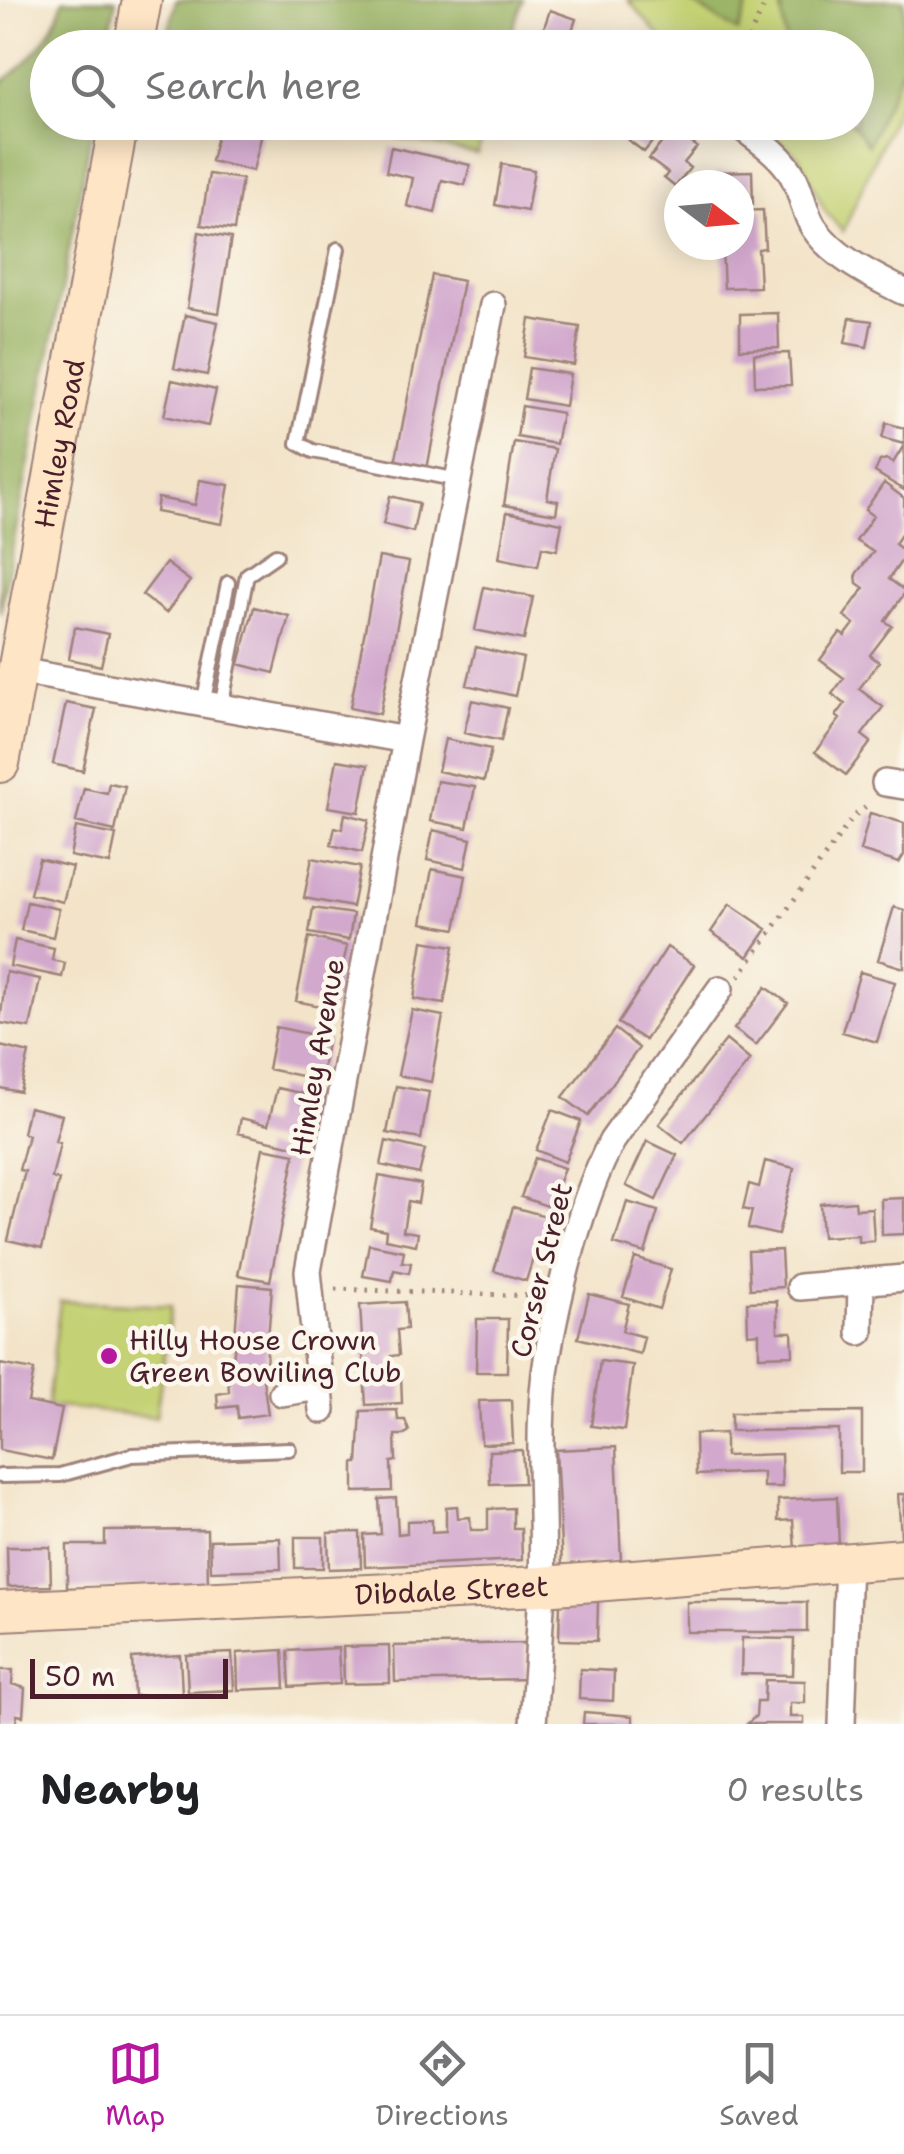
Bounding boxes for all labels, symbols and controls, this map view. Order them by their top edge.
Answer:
search box [30,30,874,140]
icon: search [65,58,120,113]
text: Search here [145,60,362,111]
north arrow [664,170,754,260]
street label: Himley Road [25,356,94,531]
street label: Himley Avenue [281,955,353,1159]
street label: Corser Street [501,1179,581,1361]
place label: Hilly House Crown Green Bowiling Club [129,1321,402,1391]
marker: Hilly House Crown Green Bowiling Club [98,1345,120,1367]
street label: Dibdale Street [354,1567,550,1614]
scale bar [30,1654,228,1698]
text: 50 m [45,1657,115,1695]
text: Nearby [40,1761,200,1817]
text: 0 results [727,1768,864,1811]
tab: Map [105,2036,165,2134]
tab: Directions [376,2036,509,2134]
tab: Saved [719,2036,799,2134]

